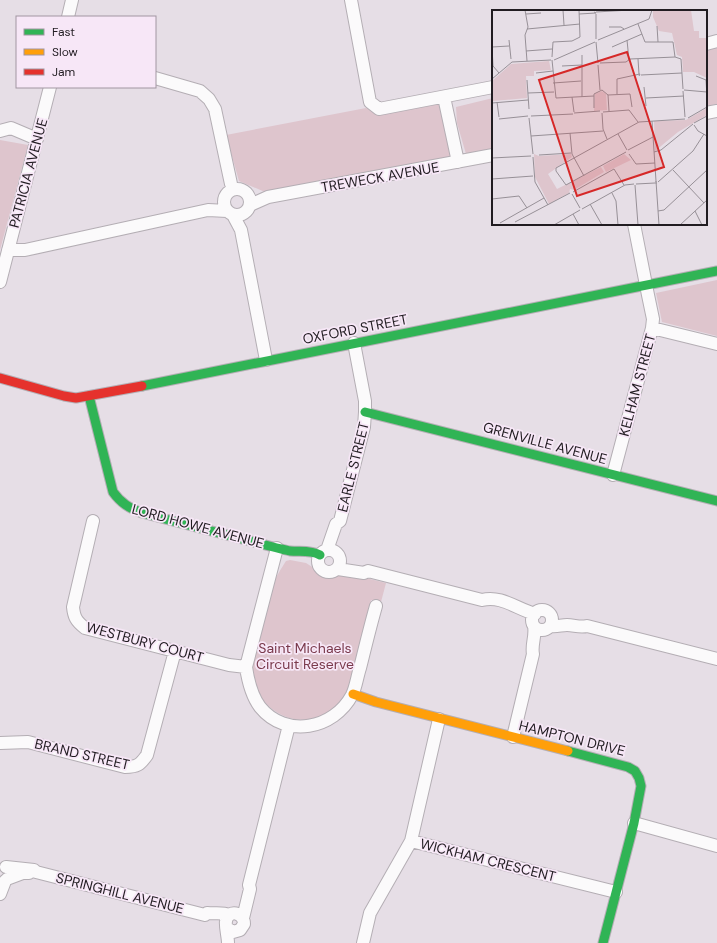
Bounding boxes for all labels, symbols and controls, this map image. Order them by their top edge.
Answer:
inset map [492,10,707,225]
legend [16,16,156,88]
text: Fast [52,24,75,40]
text: Slow [52,44,78,60]
text: Jam [52,64,75,80]
street label: PATRICIA AVENUE [5,116,51,230]
street label: TREWECK AVENUE [320,158,440,196]
street label: OXFORD STREET [301,310,409,348]
street label: KELHAM STREET [615,332,659,438]
street label: GRENVILLE AVENUE [481,418,609,468]
street label: EARLE STREET [333,420,373,514]
street label: LORD HOWE AVENUE [130,500,266,552]
street label: WESTBURY COURT [84,618,206,666]
park label: Saint Michaels Circuit Reserve [256,639,354,673]
street label: HAMPTON DRIVE [517,716,627,760]
street label: BRAND STREET [33,734,131,774]
street label: WICKHAM CRESCENT [418,834,558,886]
street label: SPRINGHILL AVENUE [54,868,186,918]

